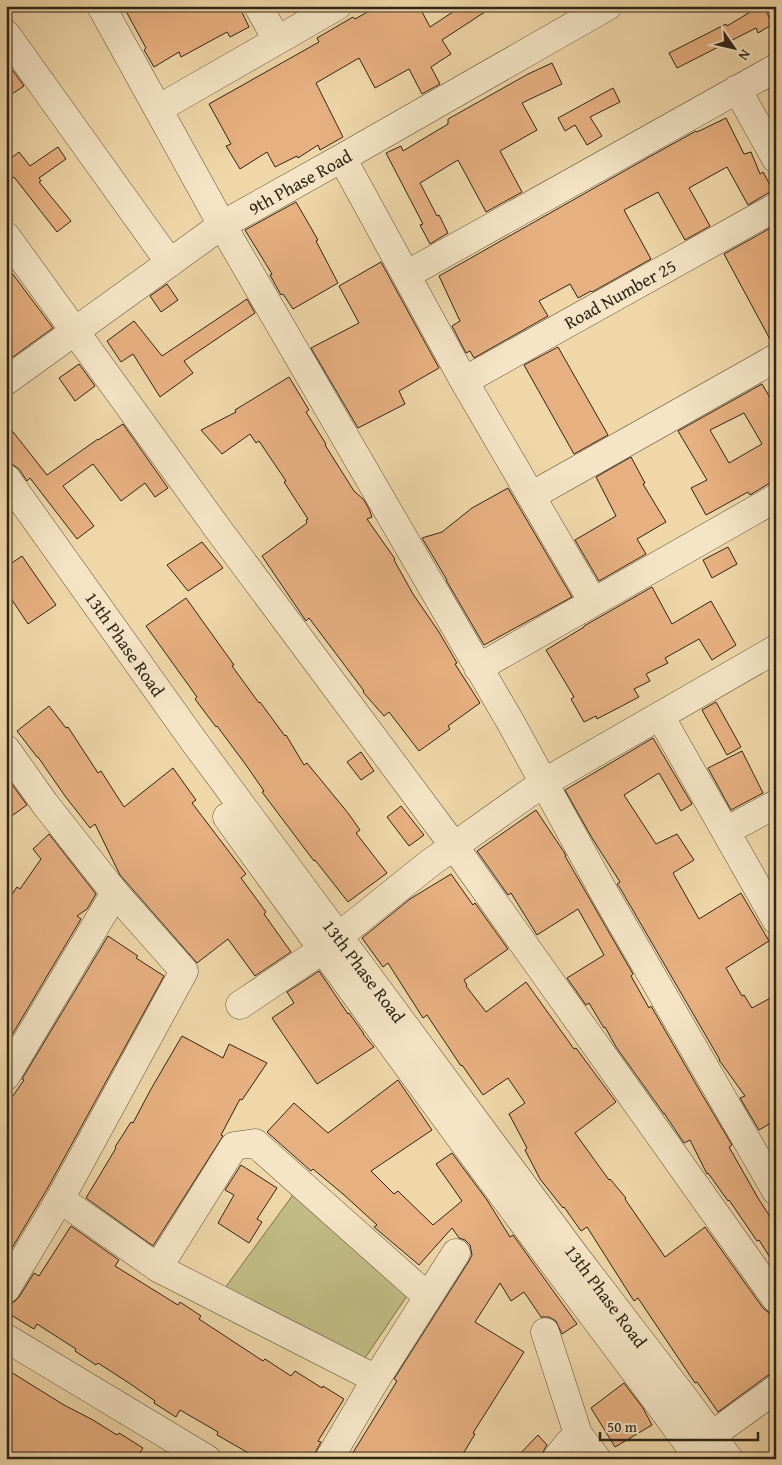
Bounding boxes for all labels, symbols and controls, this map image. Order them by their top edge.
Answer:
north arrow [710,22,760,72]
text: N [734,46,756,65]
street label: 9th Phase Road [243,142,357,222]
street label: Road Number 25 [559,252,681,336]
street label: 13th Phase Road [79,586,172,703]
street label: 13th Phase Road [316,914,412,1029]
street label: 13th Phase Road [558,1239,654,1354]
scale bar [600,1410,757,1442]
text: 50 m [607,1416,638,1437]

